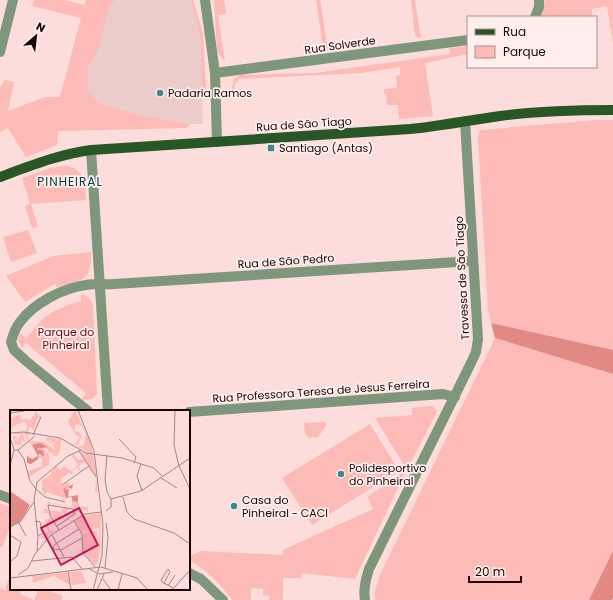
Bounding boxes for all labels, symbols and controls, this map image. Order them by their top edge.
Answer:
north arrow [16,16,56,56]
legend [467,16,597,68]
text: N [33,18,48,36]
text: Rua [503,23,526,40]
street label: Rua Solverde [303,32,377,58]
text: Parque [503,43,546,60]
place label: Padaria Ramos [168,85,252,101]
marker: Padaria Ramos [155,88,165,98]
street label: Rua de São Tiago [256,113,352,135]
place label: Santiago (Antas) [279,140,373,156]
marker: Santiago (Antas) [266,143,276,153]
district label: PINHEIRAL [37,173,103,190]
street label: Travessa de São Tiago [451,216,473,340]
street label: Rua de São Pedro [237,250,335,272]
park label: Parque do Pinheiral [38,324,94,353]
street label: Rua Professora Teresa de Jesus Ferreira [212,375,430,407]
inset map [10,410,190,590]
place label: Polidesportivo do Pinheiral [349,460,426,489]
marker: Polidesportivo do Pinheiral [336,469,346,479]
place label: Casa do Pinheiral - CACI [242,492,328,521]
marker: Casa do Pinheiral - CACI [229,501,239,511]
scale bar [469,558,521,584]
text: 20 m [475,563,505,580]

